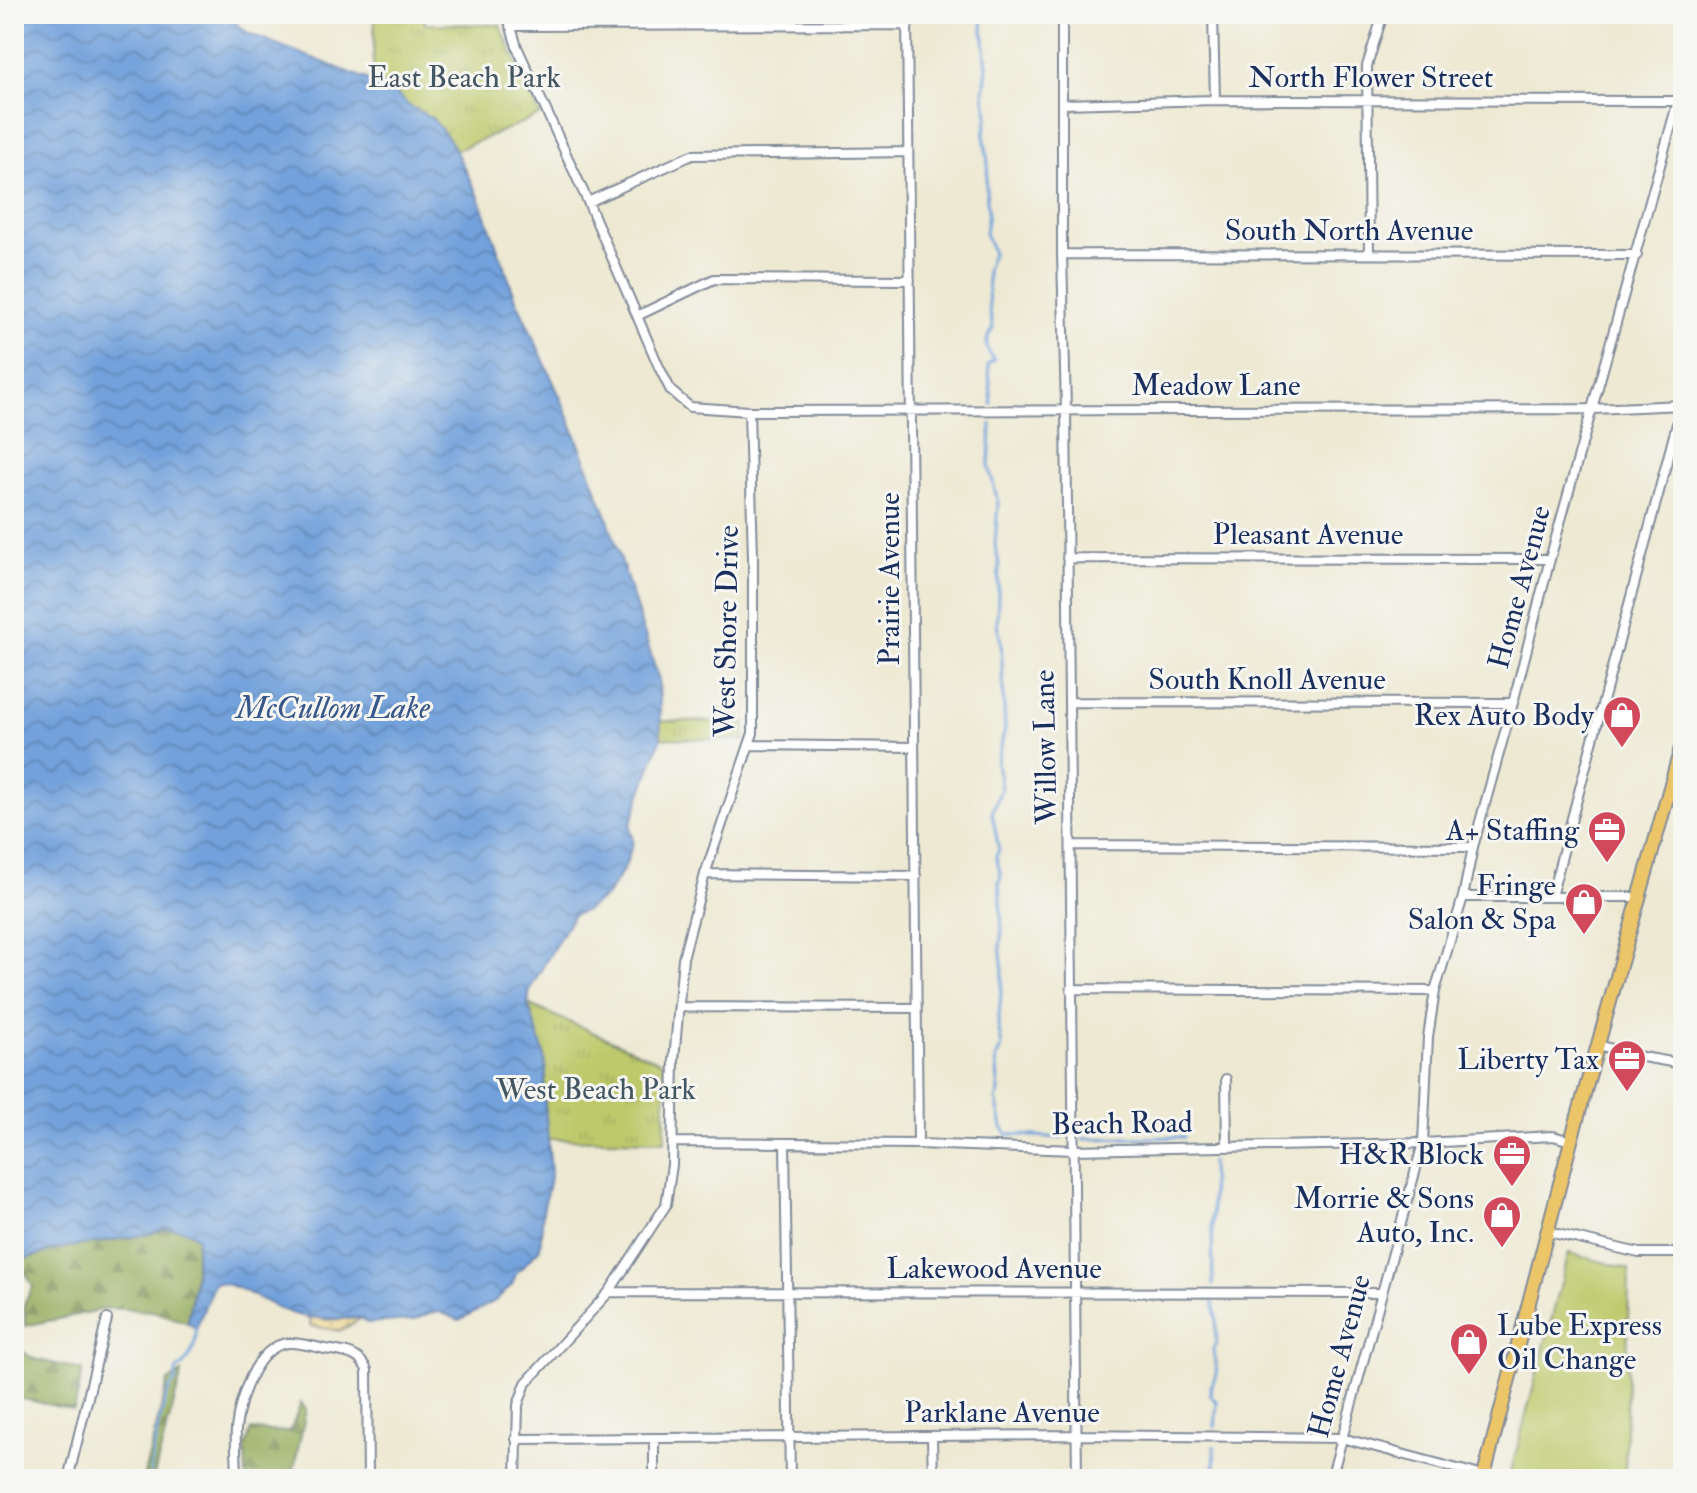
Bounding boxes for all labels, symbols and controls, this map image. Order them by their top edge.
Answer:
park label: East Beach Park [367,59,561,96]
street label: North Flower Street [1249,59,1494,96]
street label: South North Avenue [1225,212,1473,249]
street label: Meadow Lane [1131,367,1301,404]
street label: Prairie Avenue [871,492,908,666]
street label: Home Avenue [1480,501,1559,673]
street label: Pleasant Avenue [1213,516,1403,553]
street label: West Shore Drive [706,525,747,738]
street label: South Knoll Avenue [1148,661,1386,698]
street label: Willow Lane [1026,669,1065,826]
water label: McCullom Lake [234,688,430,728]
shop icon: Rex Auto Body [1601,694,1643,749]
place label: Rex Auto Body [1414,697,1595,734]
office icon: A+ Staffing [1586,809,1628,864]
place label: A+ Staffing [1445,812,1580,849]
place label: Fringe Salon & Spa [1408,867,1557,938]
shop icon: Fringe Salon & Spa [1563,881,1605,936]
office icon: Liberty Tax [1606,1038,1648,1093]
place label: Liberty Tax [1457,1041,1599,1078]
park label: West Beach Park [495,1071,696,1108]
street label: Beach Road [1051,1104,1193,1143]
office icon: H&R Block [1491,1133,1533,1188]
place label: H&R Block [1339,1136,1484,1173]
place label: Morrie & Sons Auto, Inc. [1294,1180,1474,1251]
shop icon: Morrie & Sons Auto, Inc. [1481,1194,1523,1249]
street label: Lakewood Avenue [886,1250,1102,1287]
street label: Home Avenue [1300,1270,1379,1442]
place label: Lube Express Oil Change [1497,1307,1662,1378]
shop icon: Lube Express Oil Change [1448,1321,1490,1376]
street label: Parklane Avenue [904,1394,1100,1431]

